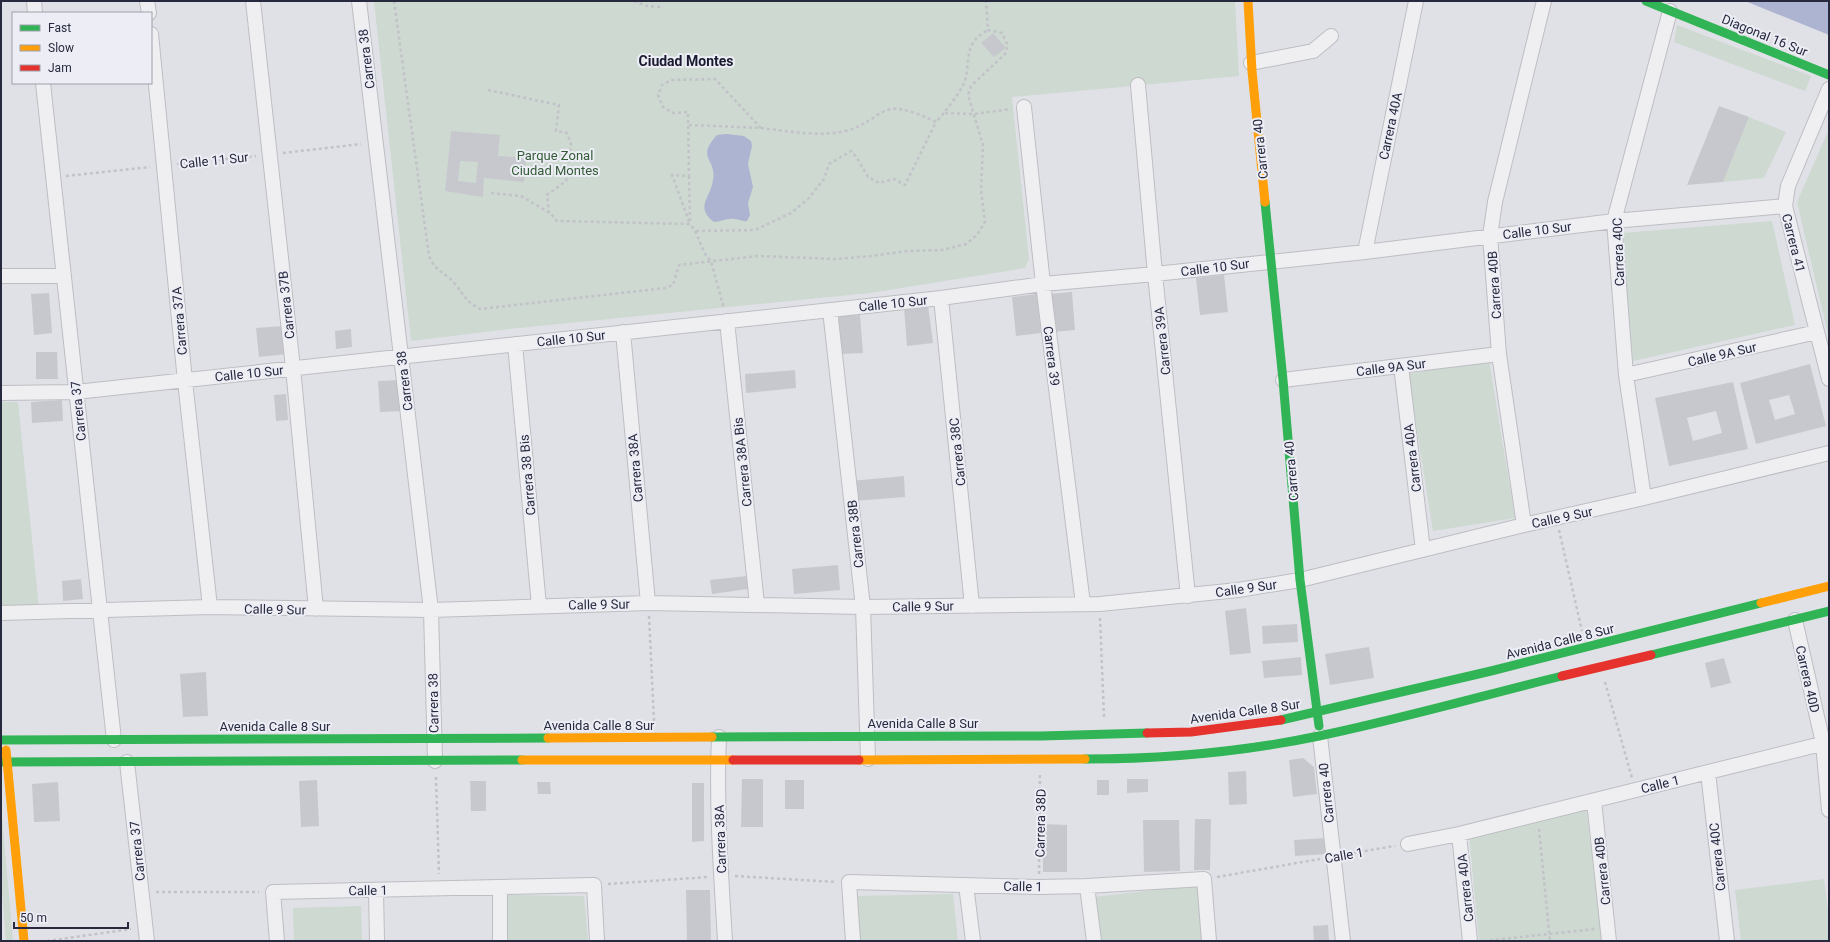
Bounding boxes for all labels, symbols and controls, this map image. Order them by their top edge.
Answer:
street label: Diagonal 16 Sur [1720,11,1810,60]
legend [12,12,152,84]
text: Fast [48,21,71,35]
street label: Carrera 38 [355,28,378,90]
text: Slow [48,41,74,55]
district label: Ciudad Montes [639,53,733,69]
text: Jam [48,61,72,75]
street label: Carrera 40A [1376,90,1405,161]
street label: Carrera 40 [1250,118,1271,180]
park label: Parque Zonal Ciudad Montes [511,148,599,178]
street label: Calle 11 Sur [179,149,250,172]
street label: Carrera 41 [1779,212,1808,274]
street label: Carrera 40C [1610,217,1627,287]
street label: Calle 10 Sur [1502,219,1573,242]
street label: Carrera 40B [1485,250,1504,320]
street label: Calle 10 Sur [1180,256,1251,279]
street label: Carrera 37B [275,270,298,340]
street label: Carrera 37A [169,286,190,356]
street label: Calle 10 Sur [858,292,929,315]
street label: Carrera 39A [1151,306,1174,376]
street label: Carrera 39 [1040,325,1063,387]
street label: Calle 10 Sur [536,327,607,350]
street label: Calle 9A Sur [1686,339,1759,370]
street label: Carrera 38 [393,350,416,412]
street label: Calle 9A Sur [1355,356,1427,379]
street label: Calle 10 Sur [214,362,285,385]
street label: Carrera 37 [68,380,89,442]
street label: Carrera 38A Bis [730,416,755,507]
street label: Carrera 38C [946,417,969,487]
street label: Carrera 40A [1401,422,1424,493]
street label: Carrera 38 Bis [516,433,539,516]
street label: Carrera 38A [625,433,646,503]
street label: Carrera 40 [1281,440,1302,502]
street label: Carrera 38B [844,499,867,569]
street label: Calle 9 Sur [1530,504,1594,531]
street label: Calle 9 Sur [1214,577,1278,600]
street label: Calle 9 Sur [568,596,631,613]
street label: Calle 9 Sur [892,598,955,615]
street label: Calle 9 Sur [244,601,307,618]
street label: Avenida Calle 8 Sur [1504,621,1616,662]
street label: Carrera 40D [1792,644,1823,714]
street label: Carrera 38 [425,673,442,733]
street label: Avenida Calle 8 Sur [1189,696,1302,727]
street label: Avenida Calle 8 Sur [867,716,979,731]
street label: Avenida Calle 8 Sur [543,718,655,733]
street label: Avenida Calle 8 Sur [219,719,331,734]
street label: Carrera 40 [1316,762,1337,824]
street label: Calle 1 [1639,772,1681,797]
street label: Carrera 38D [1032,789,1049,857]
street label: Carrera 38A [712,804,729,874]
street label: Carrera 37 [127,820,148,882]
street label: Carrera 40C [1706,822,1729,892]
street label: Carrera 40B [1591,836,1614,906]
street label: Calle 1 [1323,845,1365,866]
street label: Carrera 40A [1454,853,1477,923]
street label: Calle 1 [1003,879,1043,894]
street label: Calle 1 [348,883,388,898]
scale bar [14,904,128,930]
text: 50 m [20,911,47,925]

